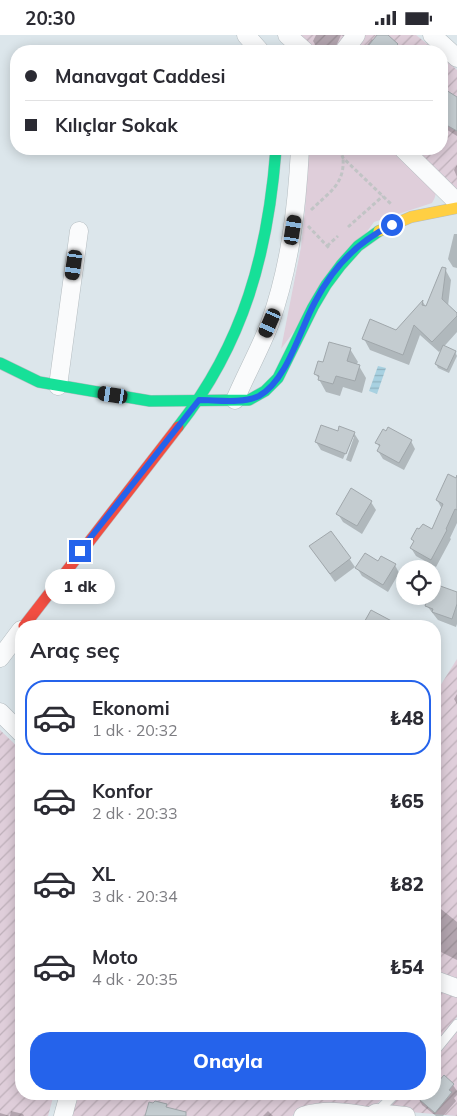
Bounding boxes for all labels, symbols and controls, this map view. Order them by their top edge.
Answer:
text: 20:30 [25,6,75,30]
text: Manavgat Caddesi [55,64,226,88]
text: Kılıçlar Sokak [55,113,178,137]
car [283,214,302,246]
route start [381,214,403,236]
car [64,249,83,281]
car [257,306,282,340]
car [97,385,128,405]
route end [69,540,91,562]
map controls [396,560,441,605]
button: locate [396,560,441,605]
callout: 1 dk [45,569,115,603]
text: 1 dk [63,576,97,596]
text: Araç seç [30,636,120,664]
icon: car [32,695,77,740]
text: Ekonomi [92,696,170,720]
text: ₺48 [390,706,424,730]
text: 1 dk · 20:32 [92,720,178,740]
icon: car [32,778,77,823]
text: Konfor [92,779,153,803]
text: ₺65 [390,789,424,813]
text: 2 dk · 20:33 [92,803,178,823]
icon: car [32,861,77,906]
text: XL [92,862,115,886]
text: ₺82 [390,872,424,896]
text: 3 dk · 20:34 [92,886,178,906]
icon: car [32,944,77,989]
text: Moto [92,945,138,969]
text: ₺54 [390,955,424,979]
text: 4 dk · 20:35 [92,969,178,989]
button: Onayla [30,1032,426,1090]

